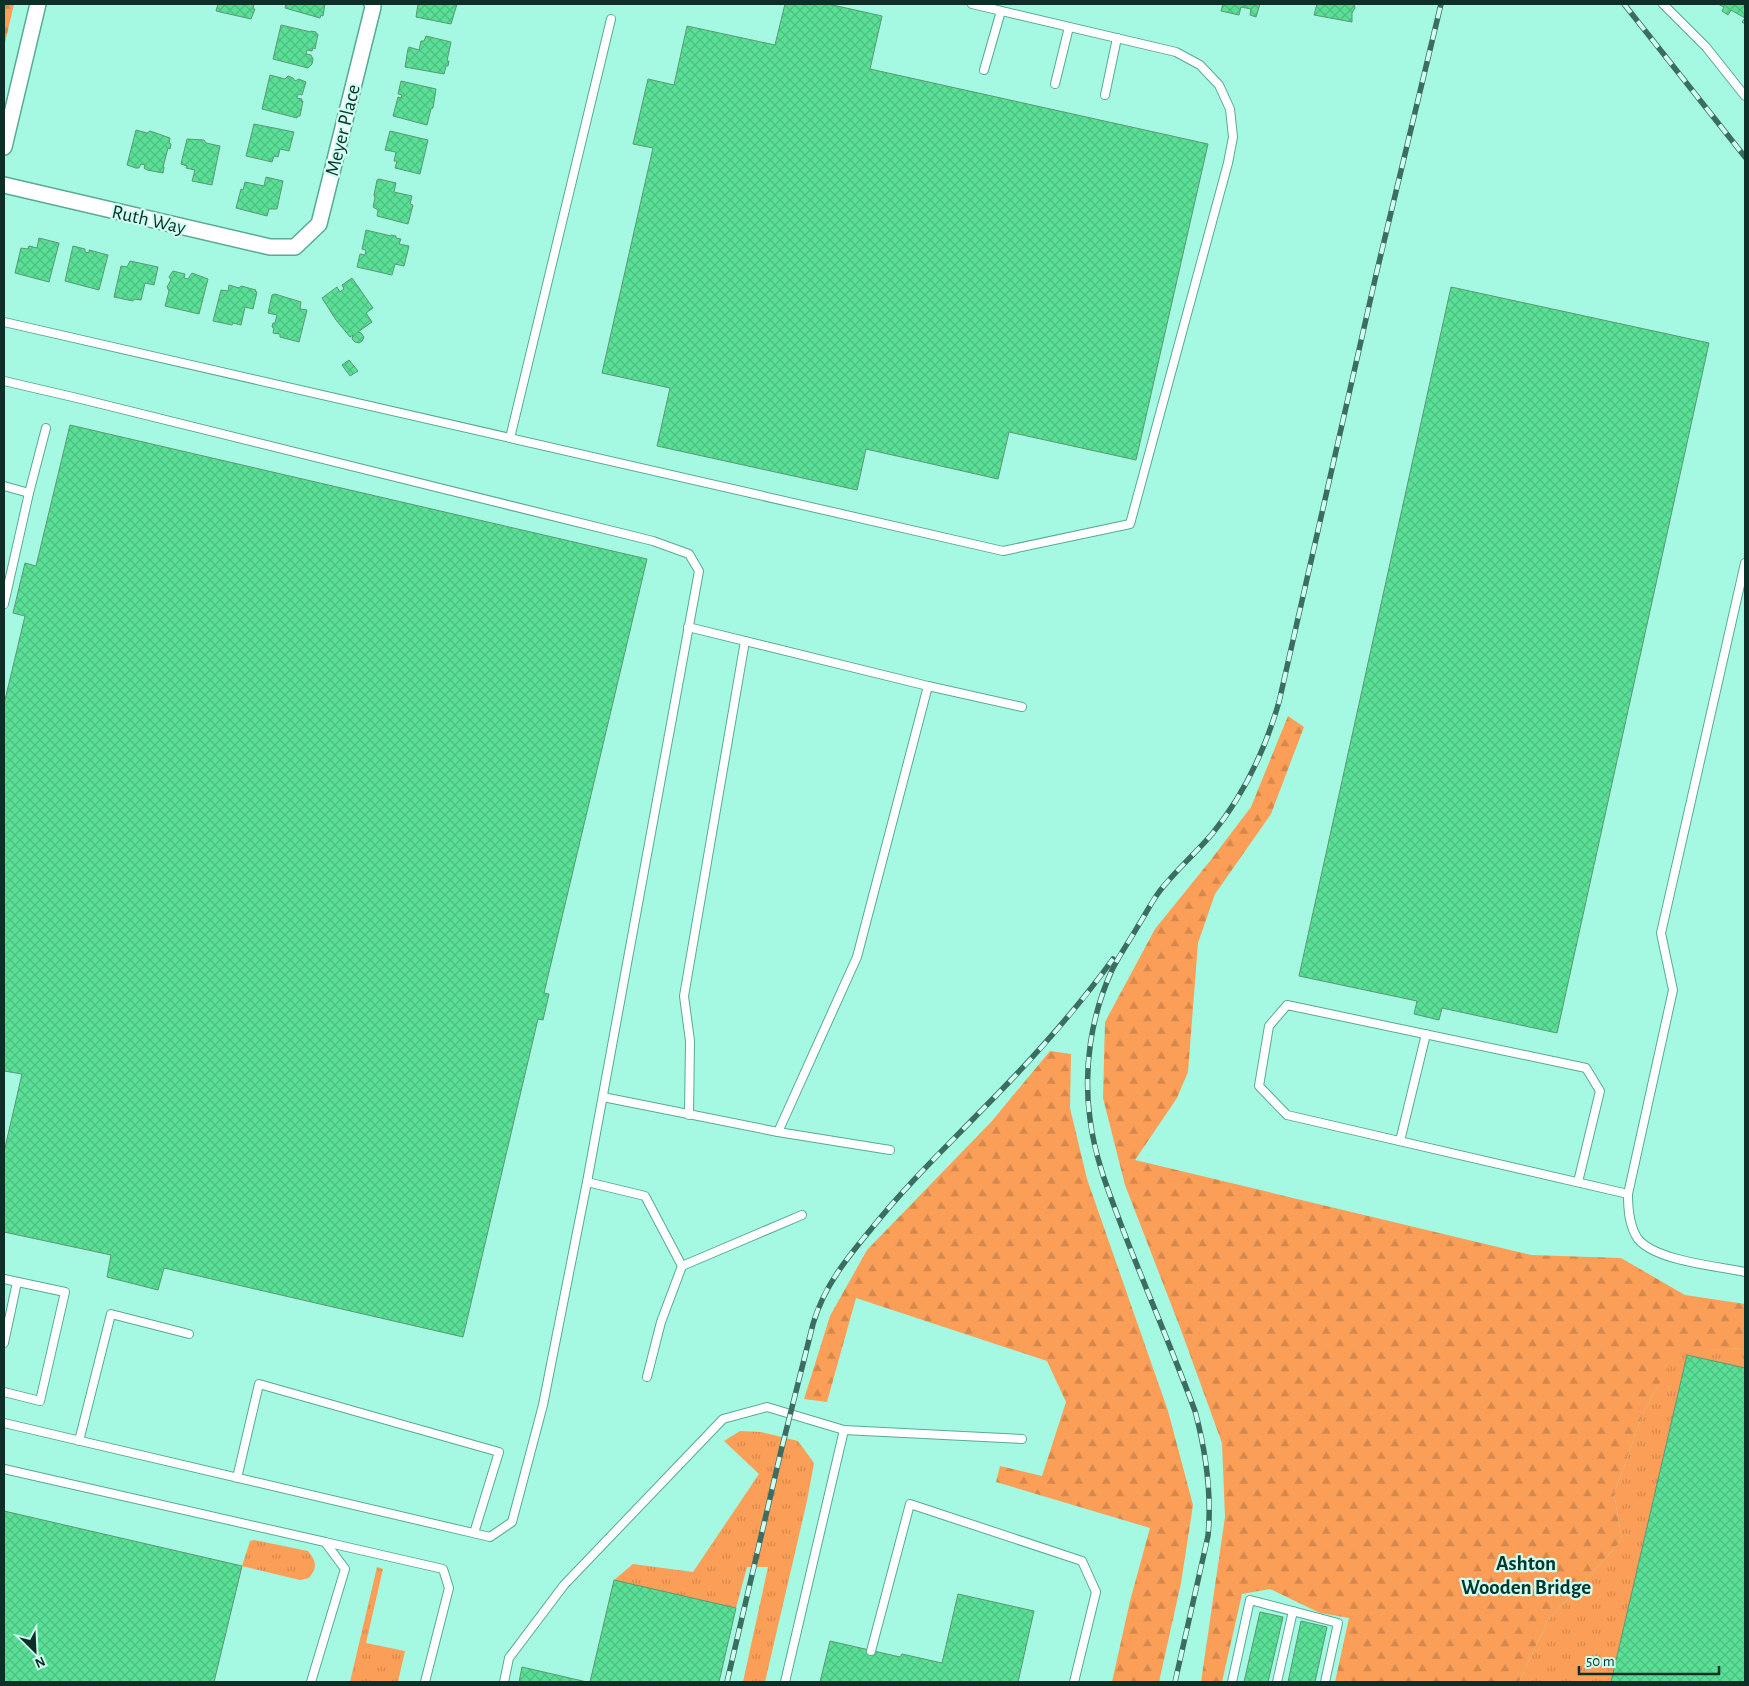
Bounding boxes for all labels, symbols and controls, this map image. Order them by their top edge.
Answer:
street label: Meyer Place [322,83,364,178]
street label: Ruth Way [110,202,188,238]
district label: Ashton Wooden Bridge [1461,1553,1591,1598]
north arrow [10,1626,60,1676]
scale bar [1579,1644,1719,1676]
text: N [33,1654,47,1670]
text: 50 m [1586,1654,1615,1669]

